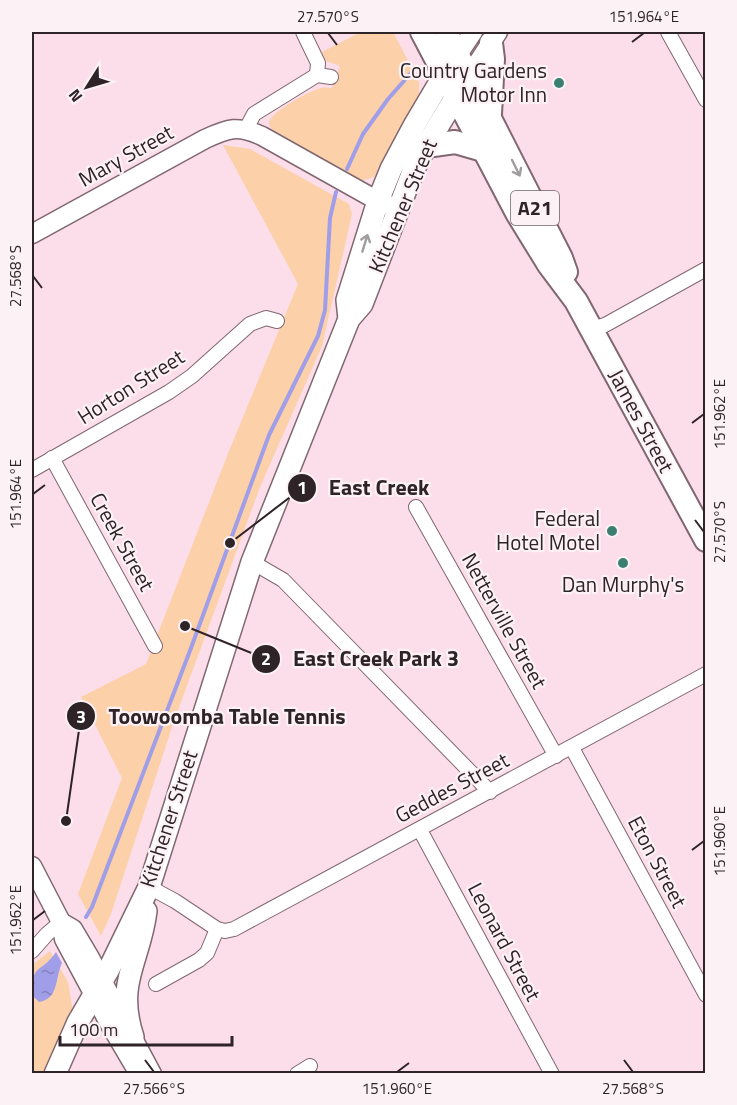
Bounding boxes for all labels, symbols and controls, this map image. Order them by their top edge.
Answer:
text: 27.570°S [297,5,359,28]
text: 151.964°E [609,5,679,28]
place label: Country Gardens Motor Inn [400,54,547,110]
north arrow [57,57,117,117]
marker: Country Gardens Motor Inn [552,76,566,90]
text: N [62,84,88,108]
street label: Mary Street [72,116,179,194]
street label: Kitchener Street [359,133,445,278]
one-way arrow [510,159,522,177]
road number: A21 [511,191,559,225]
one-way arrow [360,234,371,253]
text: 27.568°S [4,245,27,307]
street label: Horton Street [71,340,191,432]
street label: James Street [601,363,683,479]
text: 151.962°E [708,379,731,449]
text: 151.964°E [4,459,27,529]
callout: East Creek [287,468,441,508]
text: East Creek [329,470,430,504]
text: 1 [297,474,307,501]
street label: Creek Street [83,486,163,597]
text: 27.570°S [708,501,731,563]
place label: Federal Hotel Motel [496,502,600,558]
marker: Federal Hotel Motel [605,524,619,538]
street label: Netterville Street [454,547,556,695]
marker: Dan Murphy's [616,556,630,570]
place label: Dan Murphy's [562,568,684,600]
callout: East Creek Park 3 [251,639,471,679]
text: East Creek Park 3 [293,641,459,675]
text: 2 [261,645,271,672]
callout: Toowoomba Table Tennis [66,696,358,736]
text: Toowoomba Table Tennis [108,699,346,733]
text: 3 [76,703,86,730]
street label: Geddes Street [389,743,515,831]
street label: Kitchener Street [131,745,206,892]
text: 151.960°E [708,806,731,876]
street label: Eton Street [620,810,696,914]
street label: Leonard Street [460,876,550,1007]
text: 151.962°E [4,885,27,955]
scale bar [60,1009,232,1047]
text: 100 m [69,1016,118,1043]
text: 27.566°S [123,1077,185,1100]
text: 151.960°E [362,1077,432,1100]
text: 27.568°S [602,1077,664,1100]

